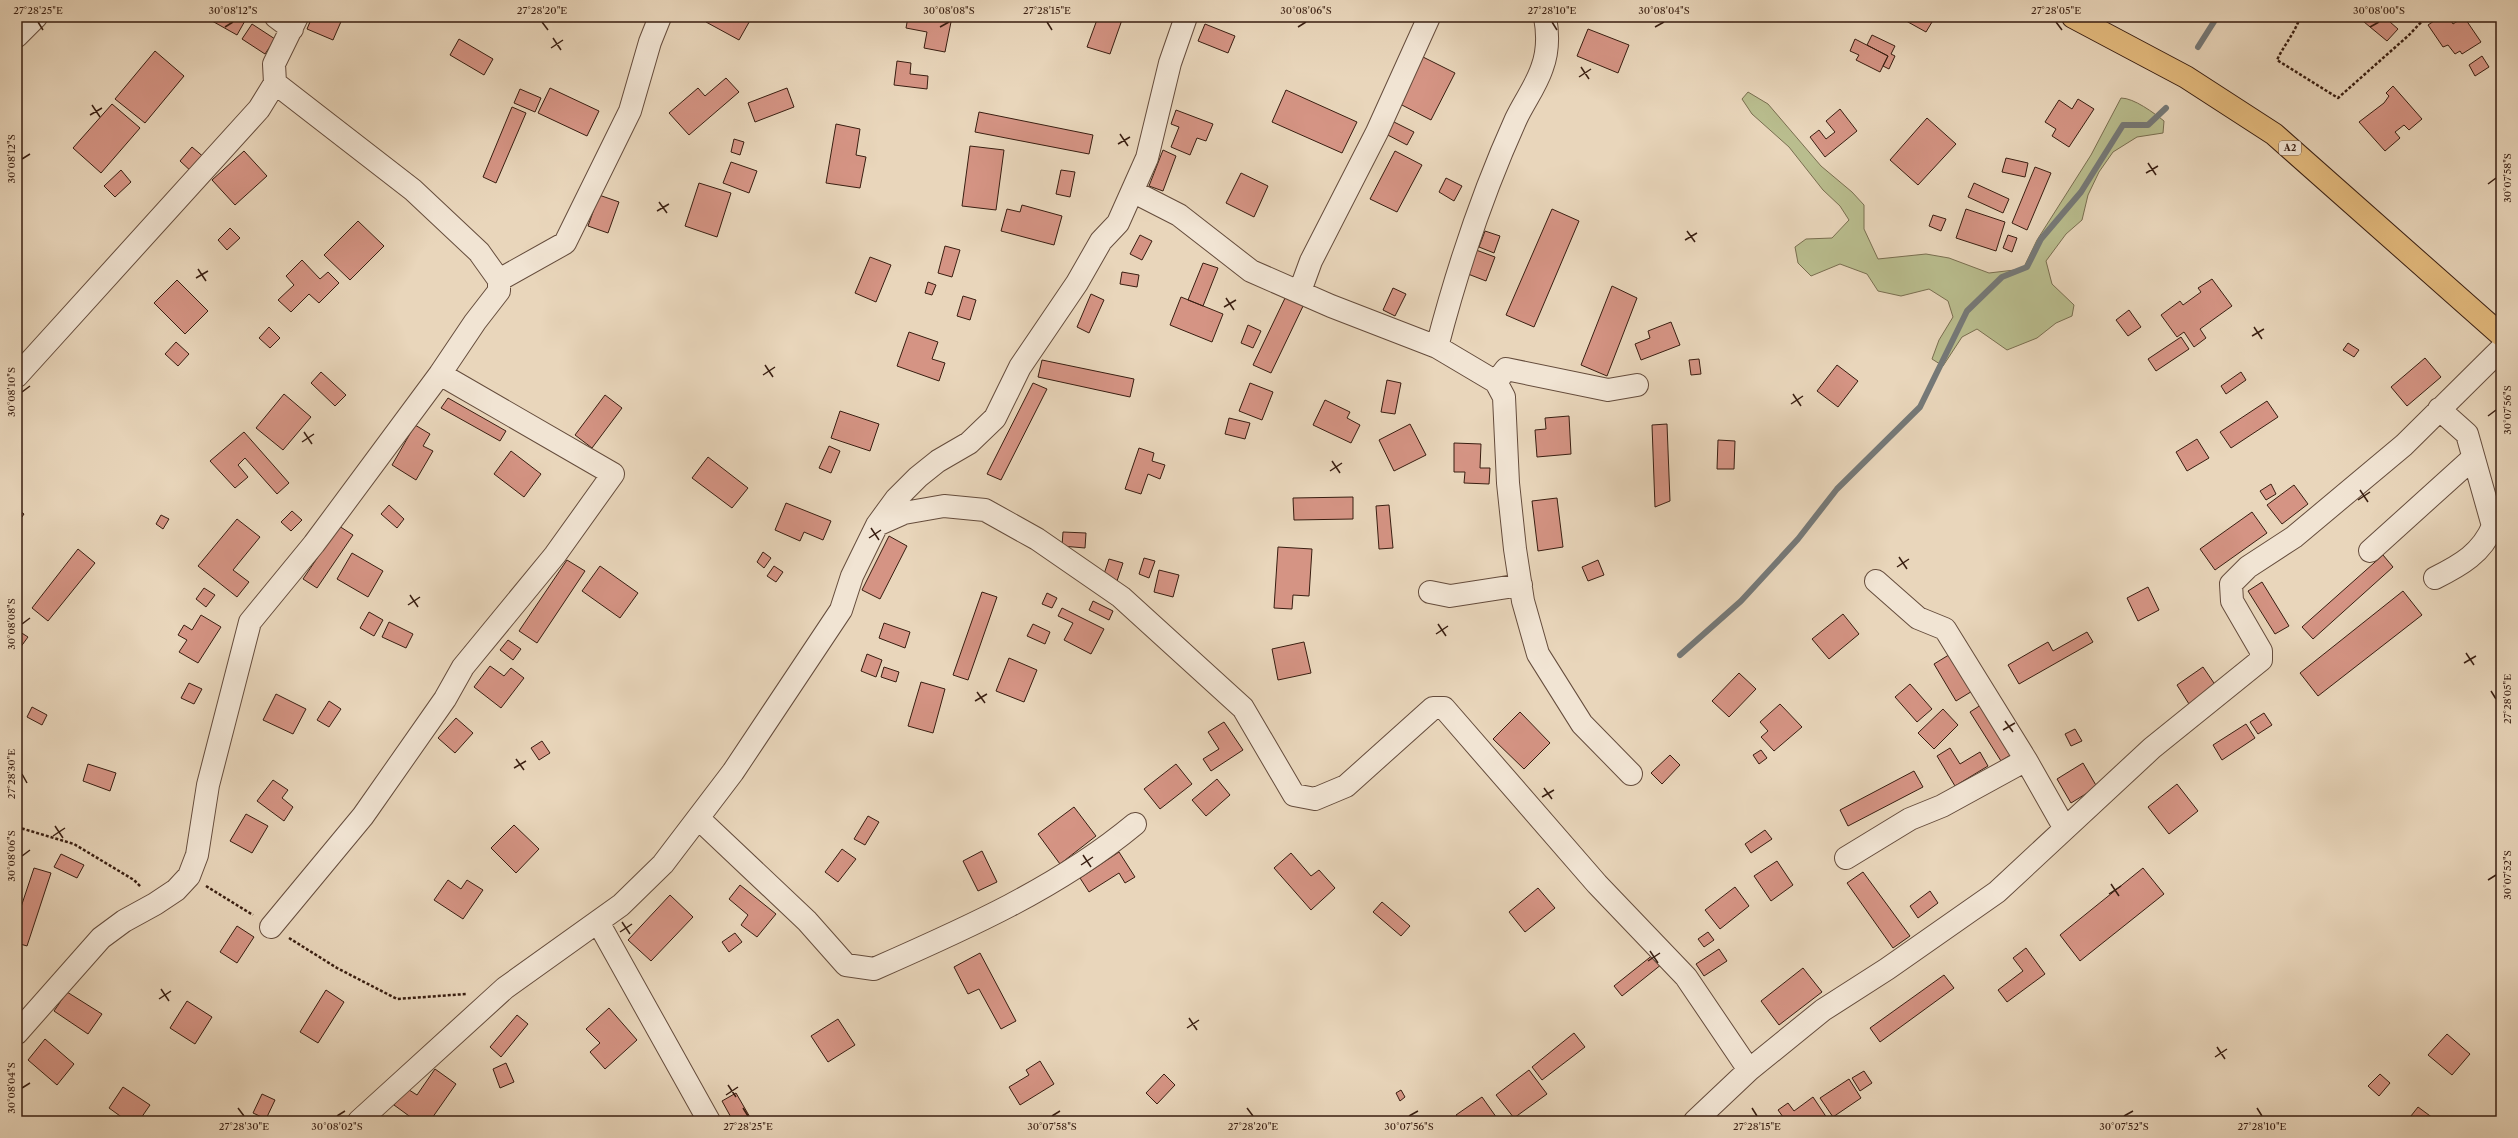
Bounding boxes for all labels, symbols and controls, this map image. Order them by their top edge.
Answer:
text: 27°28'25"E [13,4,63,17]
text: 30°08'12"S [208,4,258,17]
text: 27°28'20"E [517,4,567,17]
text: 30°08'08"S [923,4,975,17]
text: 27°28'15"E [1023,4,1071,17]
text: 30°08'06"S [1280,4,1332,17]
text: 27°28'10"E [1528,4,1577,17]
text: 30°08'04"S [1638,4,1690,17]
text: 27°28'05"E [2031,4,2081,17]
text: 30°08'00"S [2353,4,2405,17]
text: 30°08'12"S [5,134,18,184]
road number: A2 [2279,141,2301,155]
text: 30°07'58"S [2501,153,2514,203]
text: 30°08'10"S [5,367,18,417]
text: 30°07'56"S [2501,385,2514,435]
text: 30°08'08"S [5,598,18,650]
text: 27°28'05"E [2501,674,2514,724]
text: 27°28'30"E [5,749,18,799]
text: 30°08'06"S [5,830,18,882]
text: 30°07'52"S [2501,850,2514,900]
text: 30°08'04"S [5,1062,18,1114]
text: 27°28'30"E [219,1120,269,1133]
text: 30°08'02"S [311,1120,363,1133]
text: 27°28'25"E [723,1120,773,1133]
text: 30°07'58"S [1027,1120,1077,1133]
text: 27°28'20"E [1228,1120,1278,1133]
text: 30°07'56"S [1384,1120,1434,1133]
text: 27°28'15"E [1733,1120,1781,1133]
text: 30°07'52"S [2099,1120,2149,1133]
text: 27°28'10"E [2238,1120,2287,1133]

